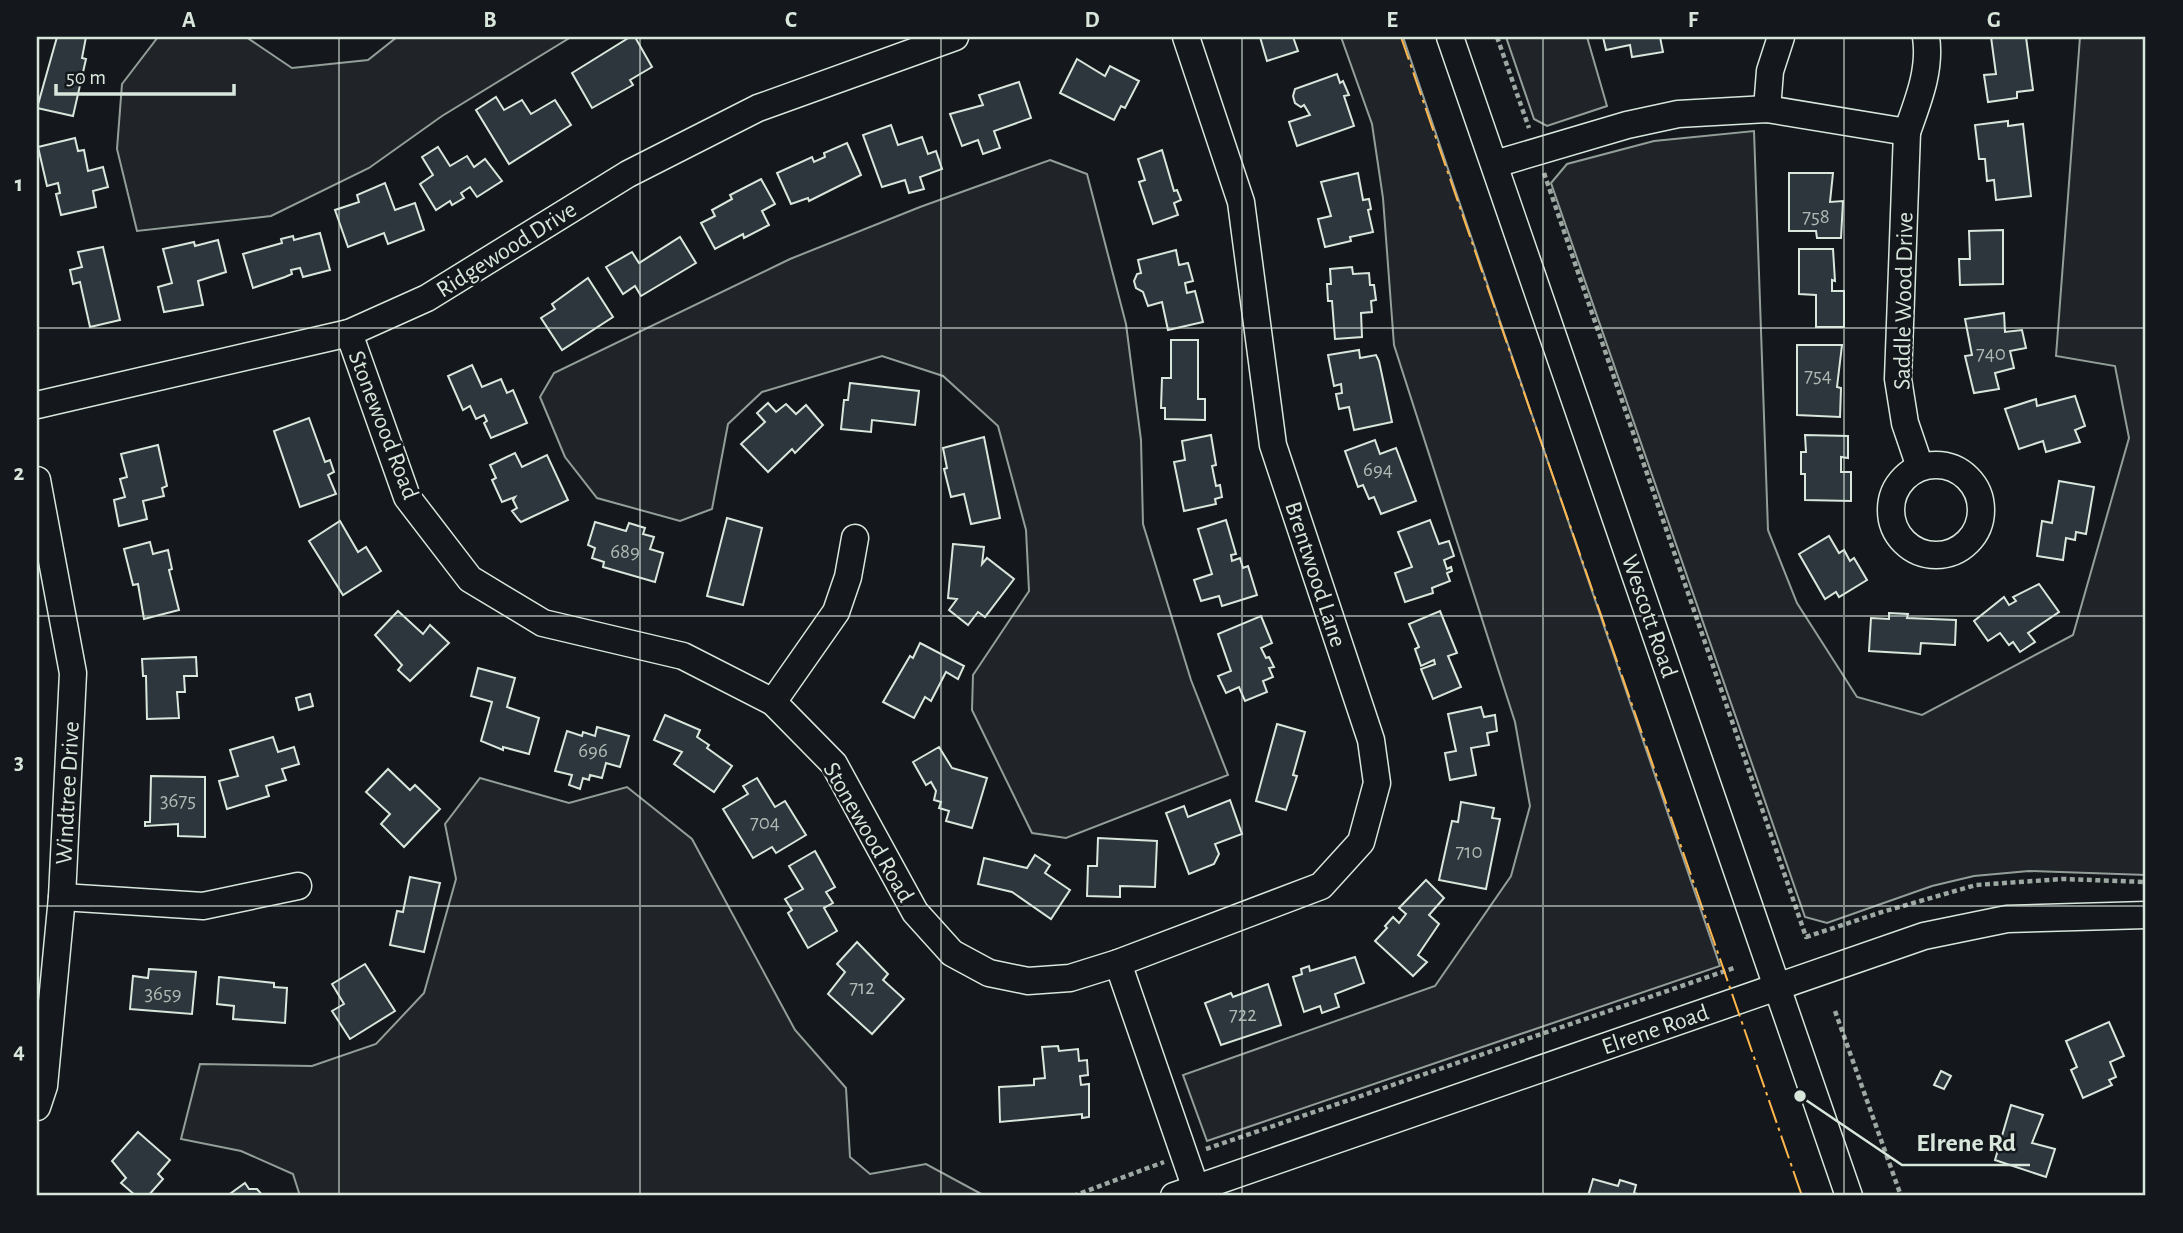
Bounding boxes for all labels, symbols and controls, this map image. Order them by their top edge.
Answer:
text: A [182,9,196,32]
text: B [483,9,497,32]
text: C [785,9,797,32]
text: D [1084,9,1100,32]
text: E [1386,9,1398,32]
text: F [1688,9,1699,32]
text: G [1987,9,2001,32]
scale bar [56,52,234,96]
text: 50 m [66,67,106,88]
text: 1 [15,173,23,196]
street label: Ridgewood Drive [432,197,581,302]
house number: 758 [1802,206,1830,227]
street label: Saddle Wood Drive [1890,212,1918,390]
house number: 740 [1976,343,2006,364]
street label: Stonewood Road [344,348,422,503]
house number: 754 [1804,365,1832,386]
house number: 694 [1363,459,1393,480]
text: 2 [14,462,25,485]
street label: Brentwood Lane [1280,499,1350,650]
house number: 689 [610,541,640,562]
street label: Wescott Road [1617,552,1681,681]
street label: Windtree Drive [52,721,84,865]
house number: 696 [578,740,608,761]
text: 3 [14,751,24,774]
street label: Stonewood Road [818,758,918,907]
house number: 3675 [160,790,196,811]
house number: 704 [750,812,780,833]
house number: 710 [1455,841,1483,862]
house number: 712 [849,977,875,998]
house number: 3659 [144,983,182,1004]
street label: Elrene Road [1599,1000,1712,1059]
house number: 722 [1229,1004,1257,1025]
text: 4 [13,1040,25,1063]
callout: Elrene Rd [1902,1118,2030,1165]
text: Elrene Rd [1916,1130,2016,1156]

